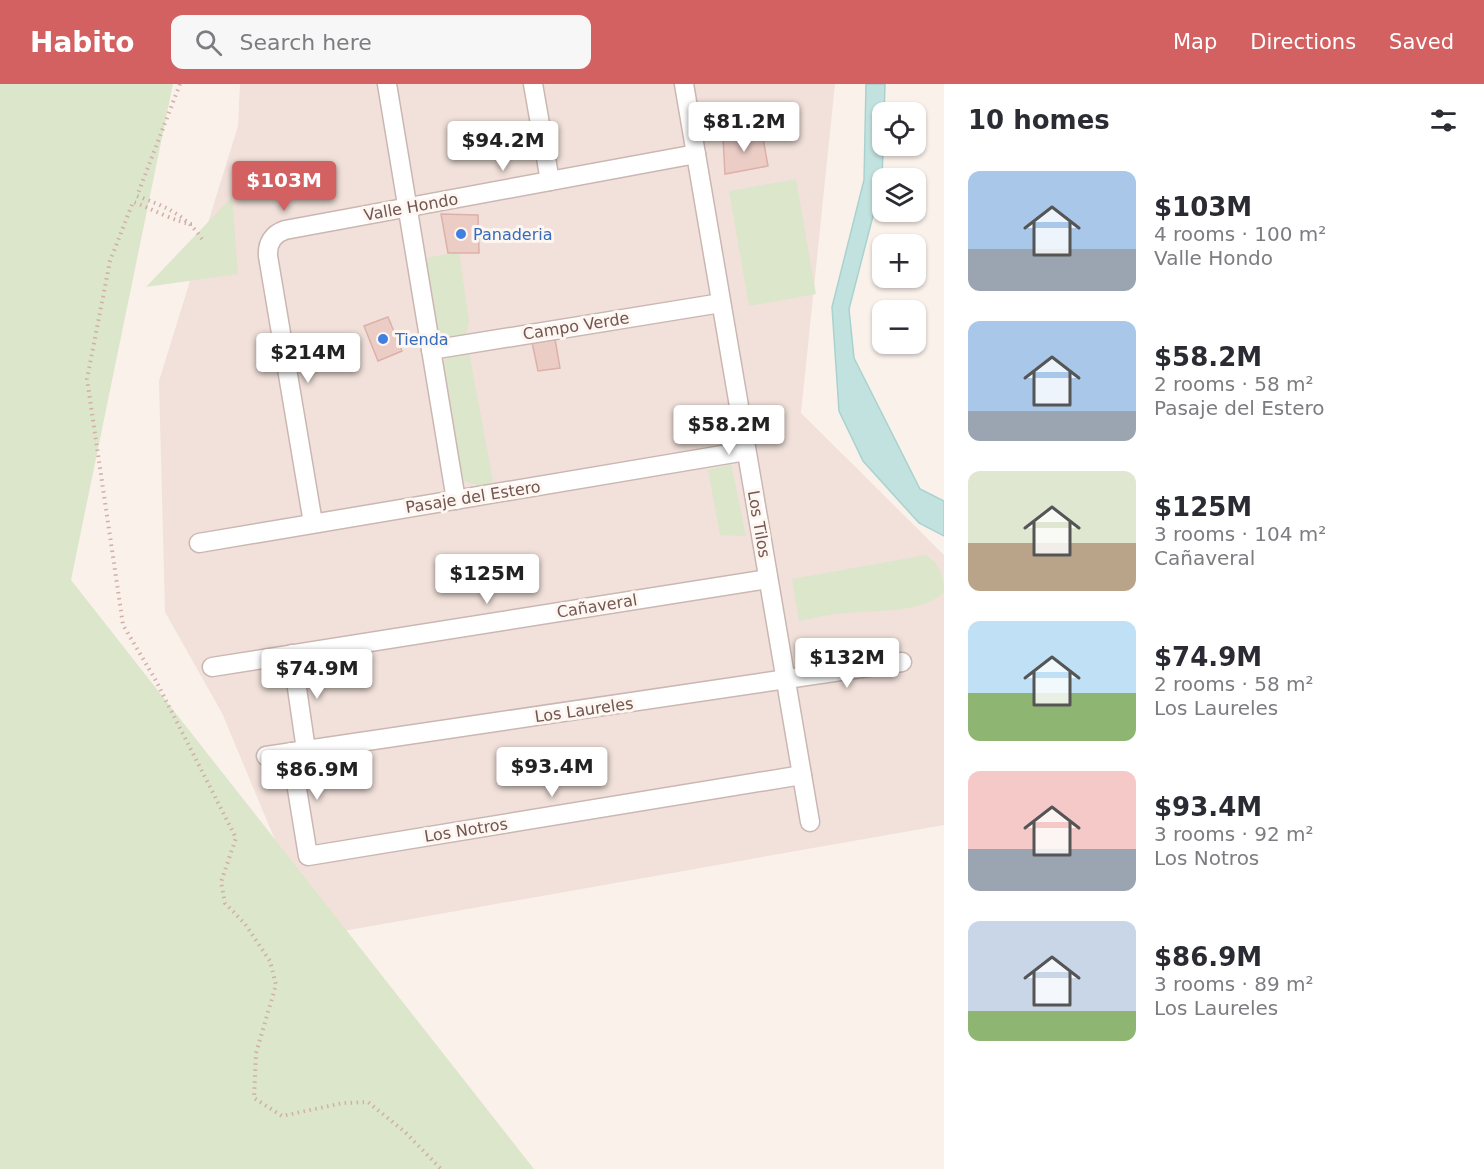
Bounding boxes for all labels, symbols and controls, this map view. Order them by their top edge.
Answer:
search box [171,15,591,69]
text: Habito [30,26,135,59]
icon: search [192,26,225,59]
text: Search here [240,30,372,55]
text: Map [1173,30,1217,54]
text: Directions [1250,30,1356,54]
text: Saved [1389,30,1454,54]
pin: $81.2M [695,102,793,153]
map controls [872,102,926,354]
button: locate [872,102,926,156]
icon: filters [1427,104,1460,137]
text: 10 homes [968,105,1110,135]
text: $81.2M [702,109,786,133]
pin: $94.2M [454,121,552,172]
text: $94.2M [461,128,545,152]
pin: $103M [242,161,326,212]
text: $103M [246,168,322,192]
button: layers [872,168,926,222]
street label: Valle Hondo [362,189,460,225]
text: $103M [1154,192,1252,222]
icon: home [1016,195,1088,267]
text: 4 rooms · 100 m² [1154,222,1326,246]
place label: Panaderia [473,225,553,244]
marker: Panaderia [454,227,468,241]
button: + [872,234,926,288]
text: Valle Hondo [1154,246,1273,270]
button: − [872,300,926,354]
street label: Campo Verde [521,308,631,344]
place label: Tienda [394,330,449,349]
marker: Tienda [376,332,390,346]
pin: $214M [266,333,350,384]
text: $214M [270,340,346,364]
text: $58.2M [1154,342,1262,372]
icon: home [1016,345,1088,417]
text: 2 rooms · 58 m² [1154,372,1314,396]
text: Pasaje del Estero [1154,396,1324,420]
pin: $58.2M [680,405,778,456]
text: $58.2M [687,412,771,436]
street label: Pasaje del Estero [404,477,542,517]
street label: Los Tilos [744,489,774,559]
text: $125M [1154,492,1252,522]
icon: home [1016,495,1088,567]
text: 3 rooms · 104 m² [1154,522,1326,546]
text: Cañaveral [1154,546,1255,570]
pin: $125M [445,554,529,605]
text: $125M [449,561,525,585]
street label: Cañaveral [555,590,639,622]
pin: $132M [805,638,889,689]
text: $74.9M [1154,642,1262,672]
text: $132M [809,645,885,669]
icon: home [1016,645,1088,717]
pin: $74.9M [268,649,366,700]
text: $74.9M [275,656,359,680]
text: 2 rooms · 58 m² [1154,672,1314,696]
street label: Los Laureles [533,694,635,726]
text: Los Laureles [1154,696,1278,720]
pin: $93.4M [503,747,601,798]
pin: $86.9M [268,750,366,801]
text: $93.4M [510,754,594,778]
text: $86.9M [275,757,359,781]
text: $93.4M [1154,792,1262,822]
icon: home [1016,795,1088,867]
street label: Los Notros [423,814,509,846]
text: 3 rooms · 92 m² [1154,822,1314,846]
text: Los Notros [1154,846,1259,870]
text: $86.9M [1154,942,1262,972]
icon: home [1016,945,1088,1017]
text: 3 rooms · 89 m² [1154,972,1314,996]
text: Los Laureles [1154,996,1278,1020]

